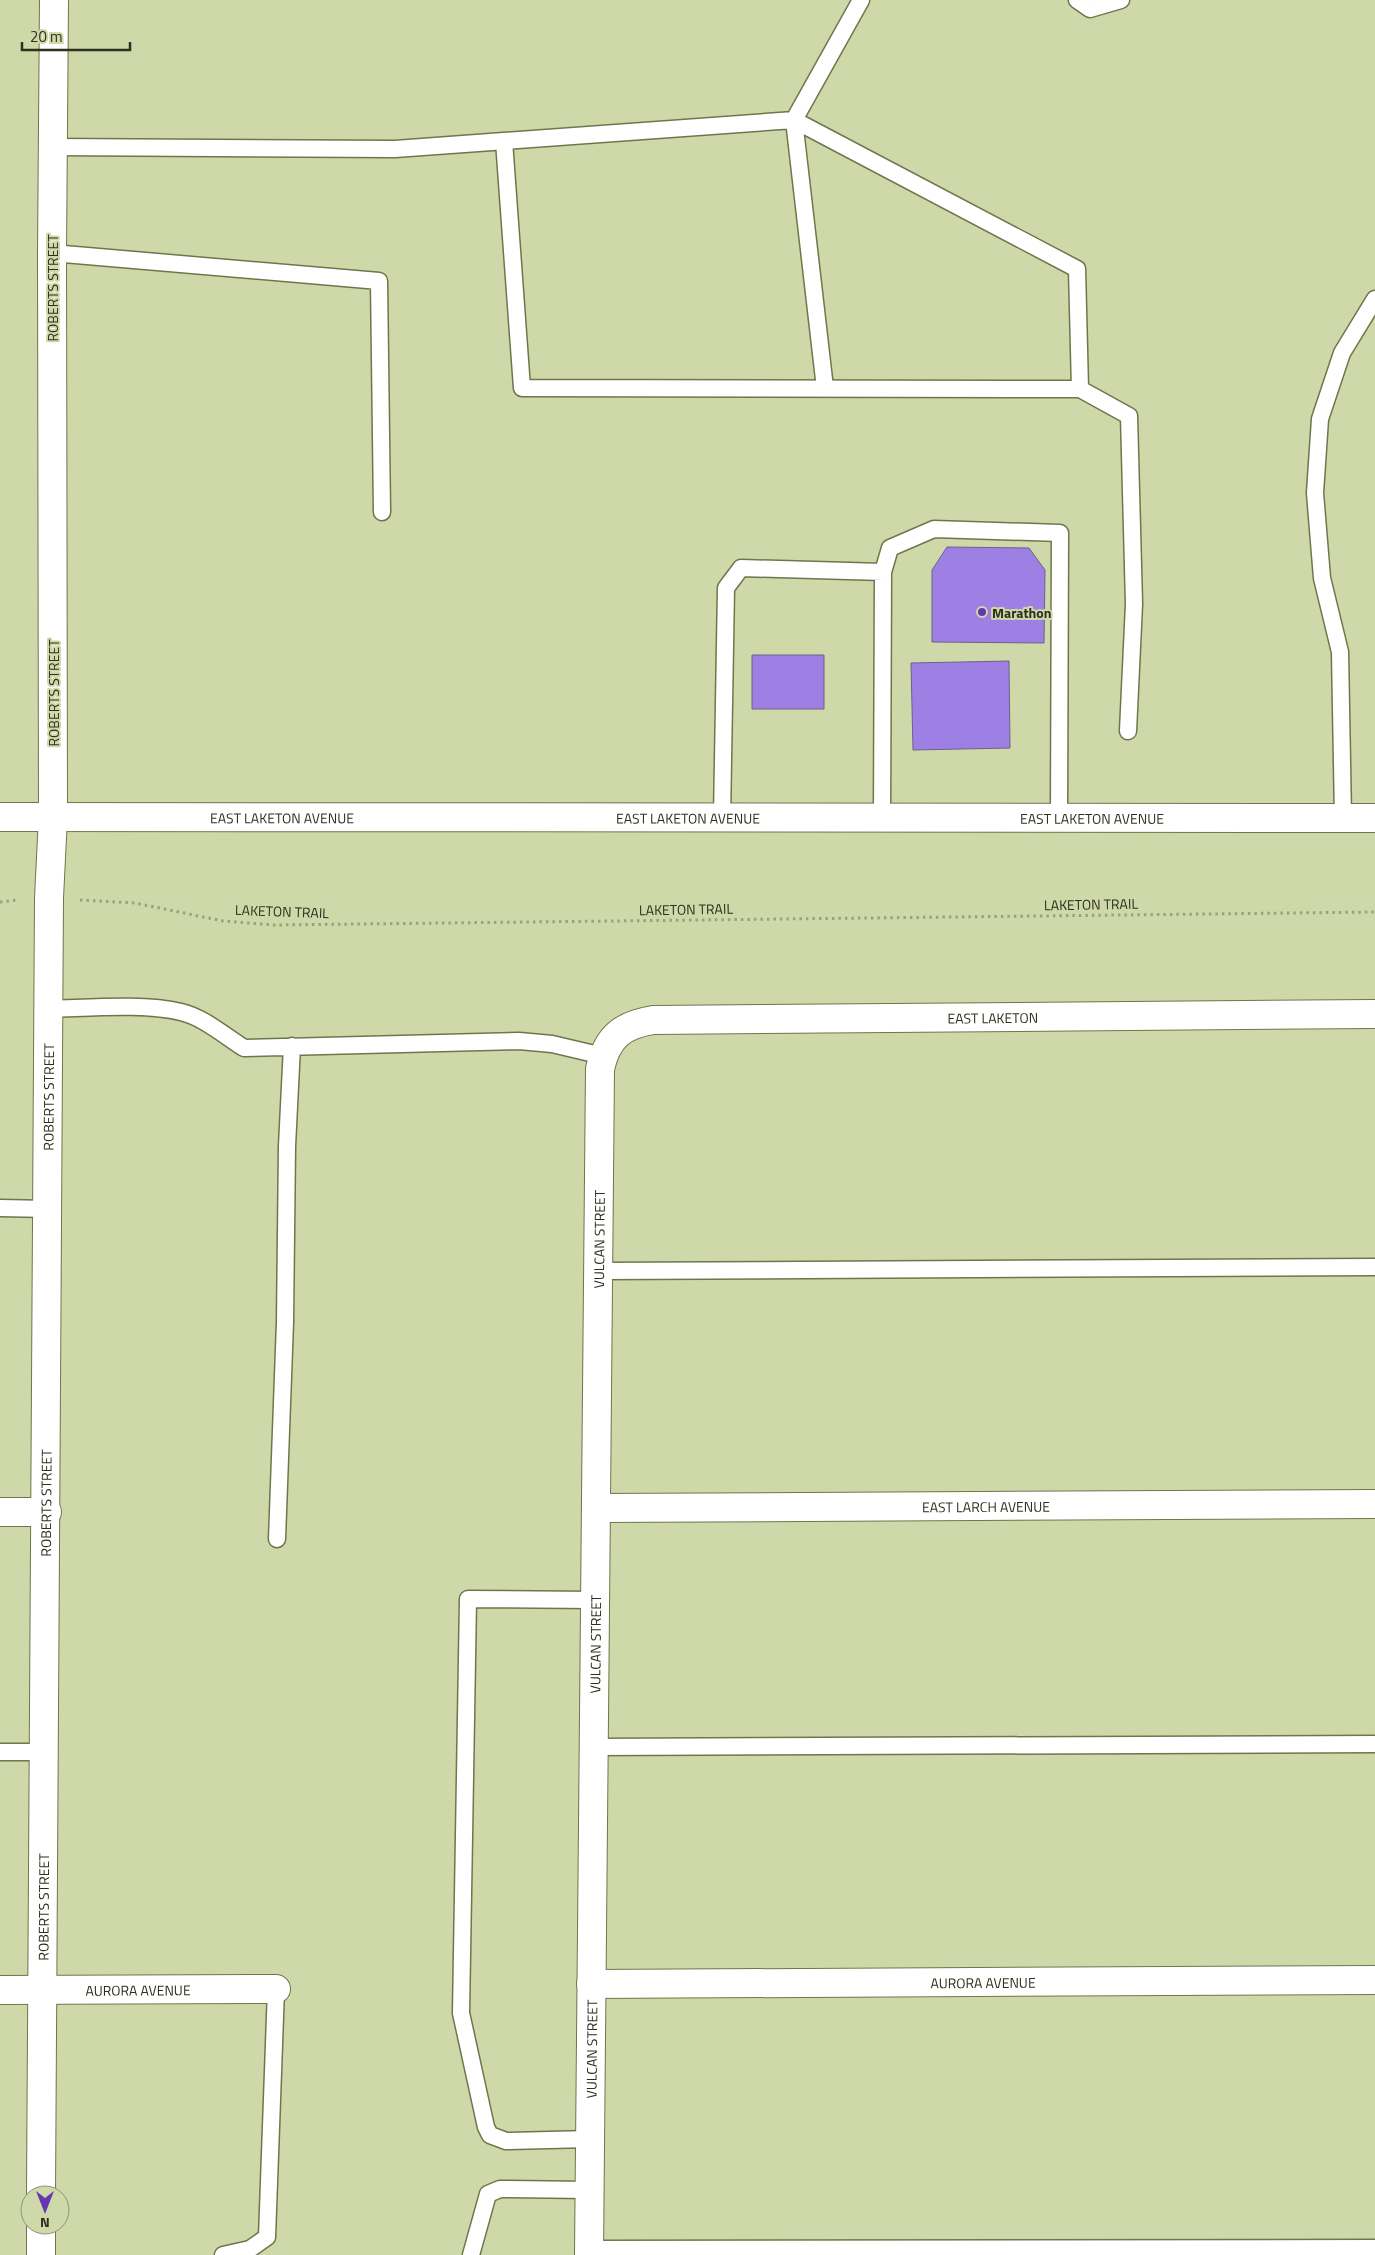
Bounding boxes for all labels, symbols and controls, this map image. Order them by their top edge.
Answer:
scale bar [22,20,130,52]
text: 20 m [30,25,63,48]
street label: ROBERTS STREET [42,234,63,342]
place label: Marathon [992,602,1052,623]
marker: Marathon [976,606,988,618]
street label: ROBERTS STREET [43,639,64,747]
street label: EAST LAKETON AVENUE [210,807,354,828]
street label: EAST LAKETON AVENUE [616,807,760,828]
street label: EAST LAKETON AVENUE [1020,807,1164,828]
street label: LAKETON TRAIL [1044,893,1138,915]
street label: LAKETON TRAIL [639,898,733,920]
street label: LAKETON TRAIL [235,899,330,923]
street label: EAST LAKETON [947,1006,1038,1028]
street label: ROBERTS STREET [37,1043,59,1151]
street label: VULCAN STREET [587,1189,609,1288]
street label: ROBERTS STREET [34,1449,56,1557]
street label: EAST LARCH AVENUE [922,1495,1050,1517]
street label: VULCAN STREET [584,1594,606,1693]
street label: ROBERTS STREET [32,1853,54,1961]
street label: AURORA AVENUE [930,1971,1036,1993]
street label: AURORA AVENUE [85,1979,191,2000]
street label: VULCAN STREET [580,1999,602,2098]
north arrow [20,2185,70,2235]
text: N [40,2213,50,2234]

